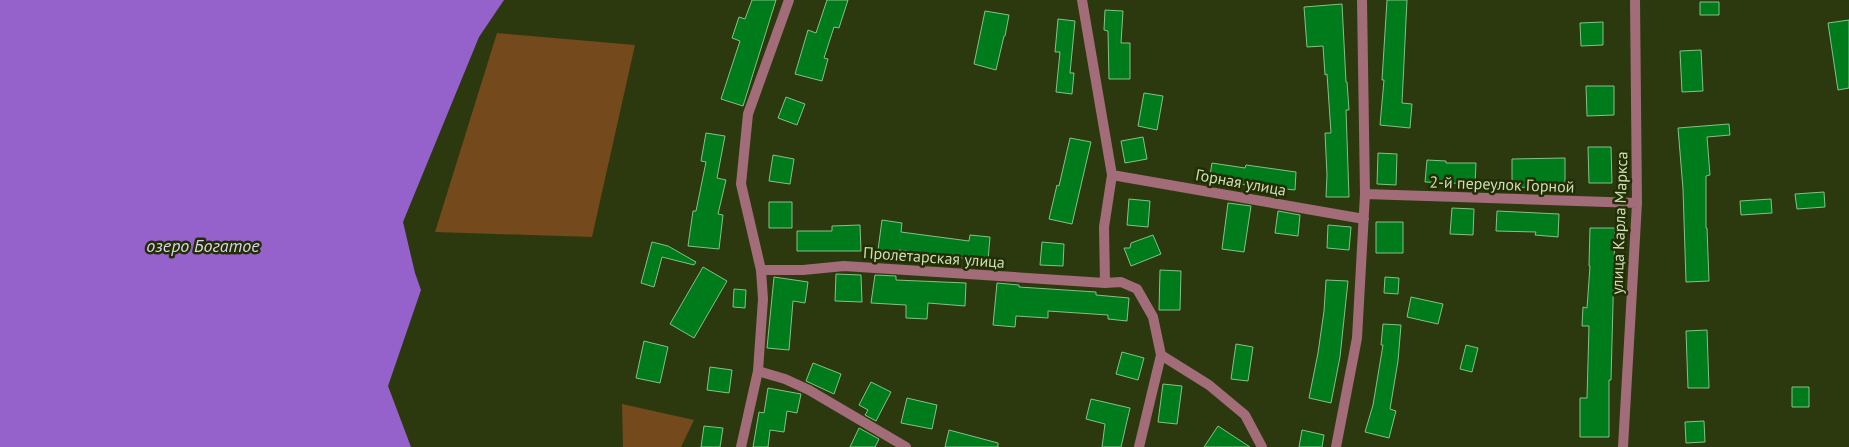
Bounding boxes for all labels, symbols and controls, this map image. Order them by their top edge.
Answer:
street label: улица Карла Маркса [1607,151,1631,295]
street label: Горная улица [1194,164,1288,200]
street label: 2-й переулок Горной [1429,171,1575,197]
water label: озеро Богатое [146,234,260,257]
street label: Пролетарская улица [862,242,1006,272]

